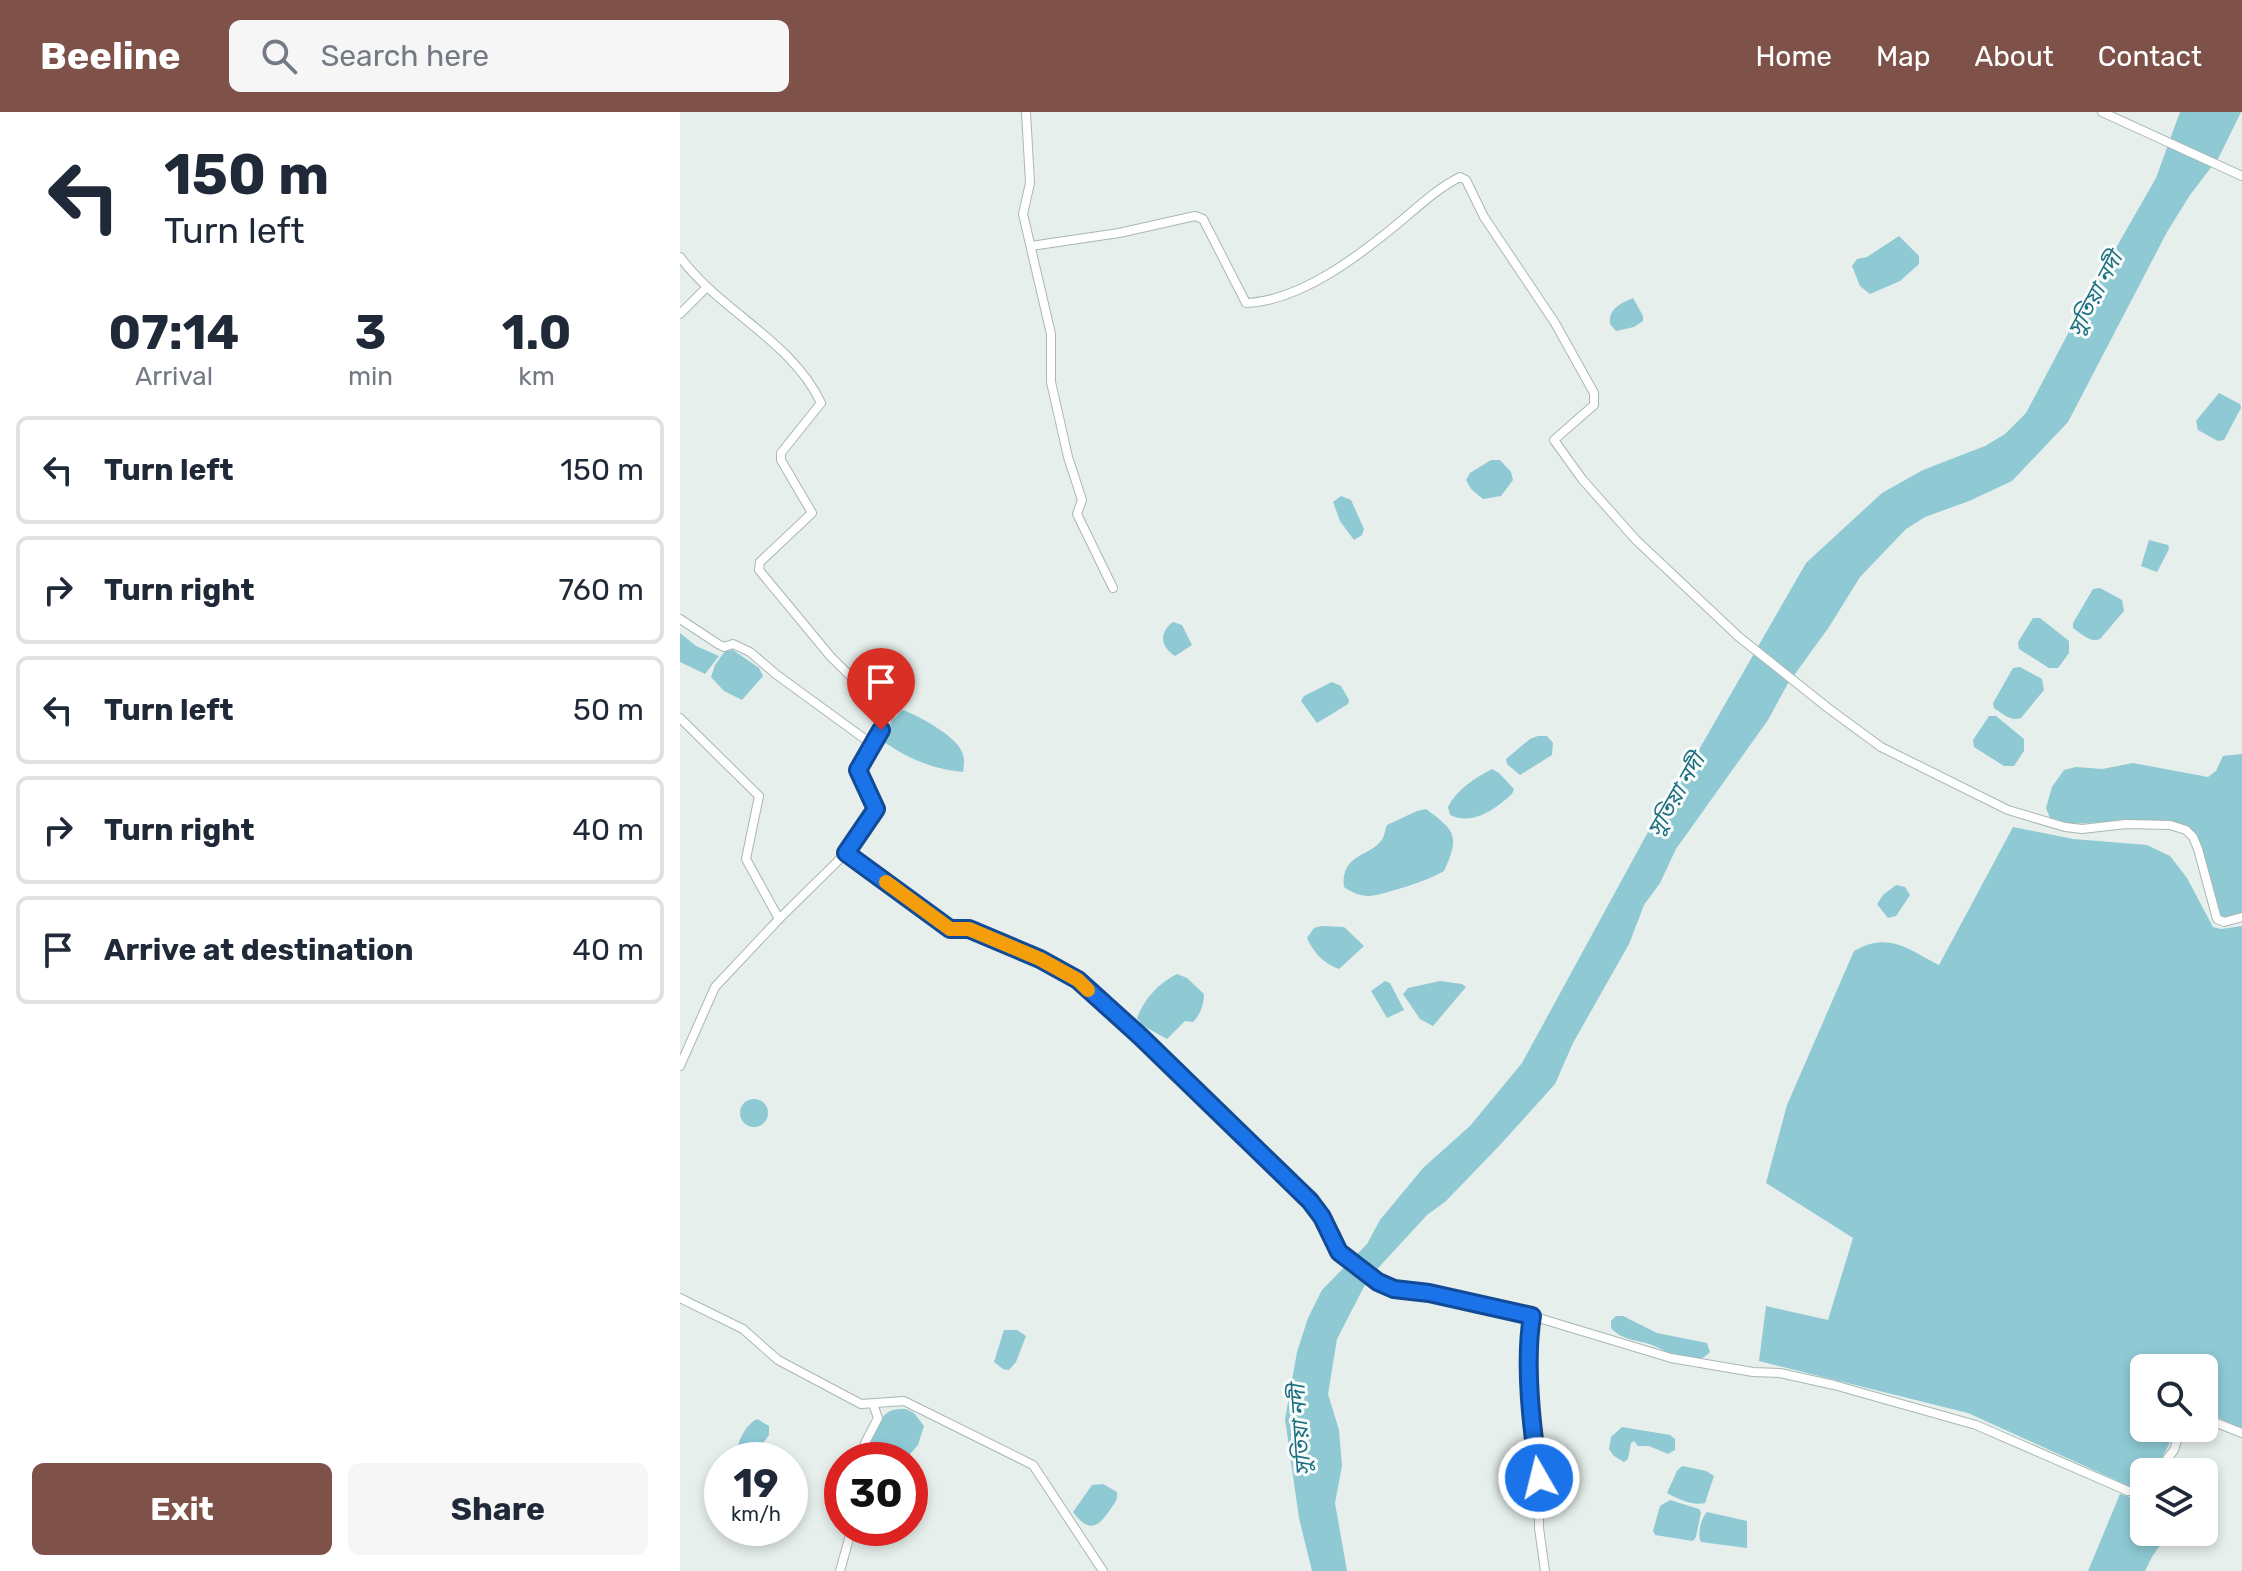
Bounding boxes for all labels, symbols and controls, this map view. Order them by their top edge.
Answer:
search box [229,20,789,92]
text: Beeline [40,33,181,79]
icon: search [257,34,301,78]
text: Search here [321,38,489,74]
text: Home [1755,40,1832,73]
text: Map [1876,40,1930,73]
text: About [1974,40,2054,73]
text: Contact [2098,40,2202,73]
text: 150 m [164,142,329,208]
icon: left [32,144,136,248]
text: Turn left [164,209,305,252]
water label: সুতিয়া নদী [2062,244,2130,341]
text: 07:14 [109,304,239,361]
text: 3 [355,304,386,361]
text: 1.0 [502,304,571,361]
text: Arrival [135,361,213,392]
text: min [348,361,393,392]
text: km [518,361,555,392]
icon: left [36,448,80,492]
text: Turn left [104,452,234,488]
text: 150 m [560,452,644,488]
icon: right [36,568,80,612]
text: Turn right [104,572,255,608]
text: 760 m [558,572,644,608]
pin [847,648,915,730]
icon: arrive [859,660,903,704]
icon: left [36,688,80,732]
text: Turn left [104,692,234,728]
text: 50 m [573,692,644,728]
water label: সুতিয়া নদী [1641,745,1713,841]
icon: right [36,808,80,852]
text: Turn right [104,812,255,848]
text: 40 m [572,812,644,848]
icon: arrive [36,928,80,972]
text: Arrive at destination [104,932,414,968]
text: 40 m [572,932,644,968]
map controls [2130,1354,2218,1546]
button: search [2130,1354,2218,1442]
water label: সুতিয়া নদী [1283,1379,1317,1477]
position arrow [1497,1436,1581,1520]
speed limit sign: 30 [824,1442,928,1546]
button: layers [2130,1458,2218,1546]
text: 19 [733,1460,779,1507]
button: Exit [32,1463,332,1555]
button: Share [348,1463,648,1555]
text: km/h [731,1502,781,1526]

